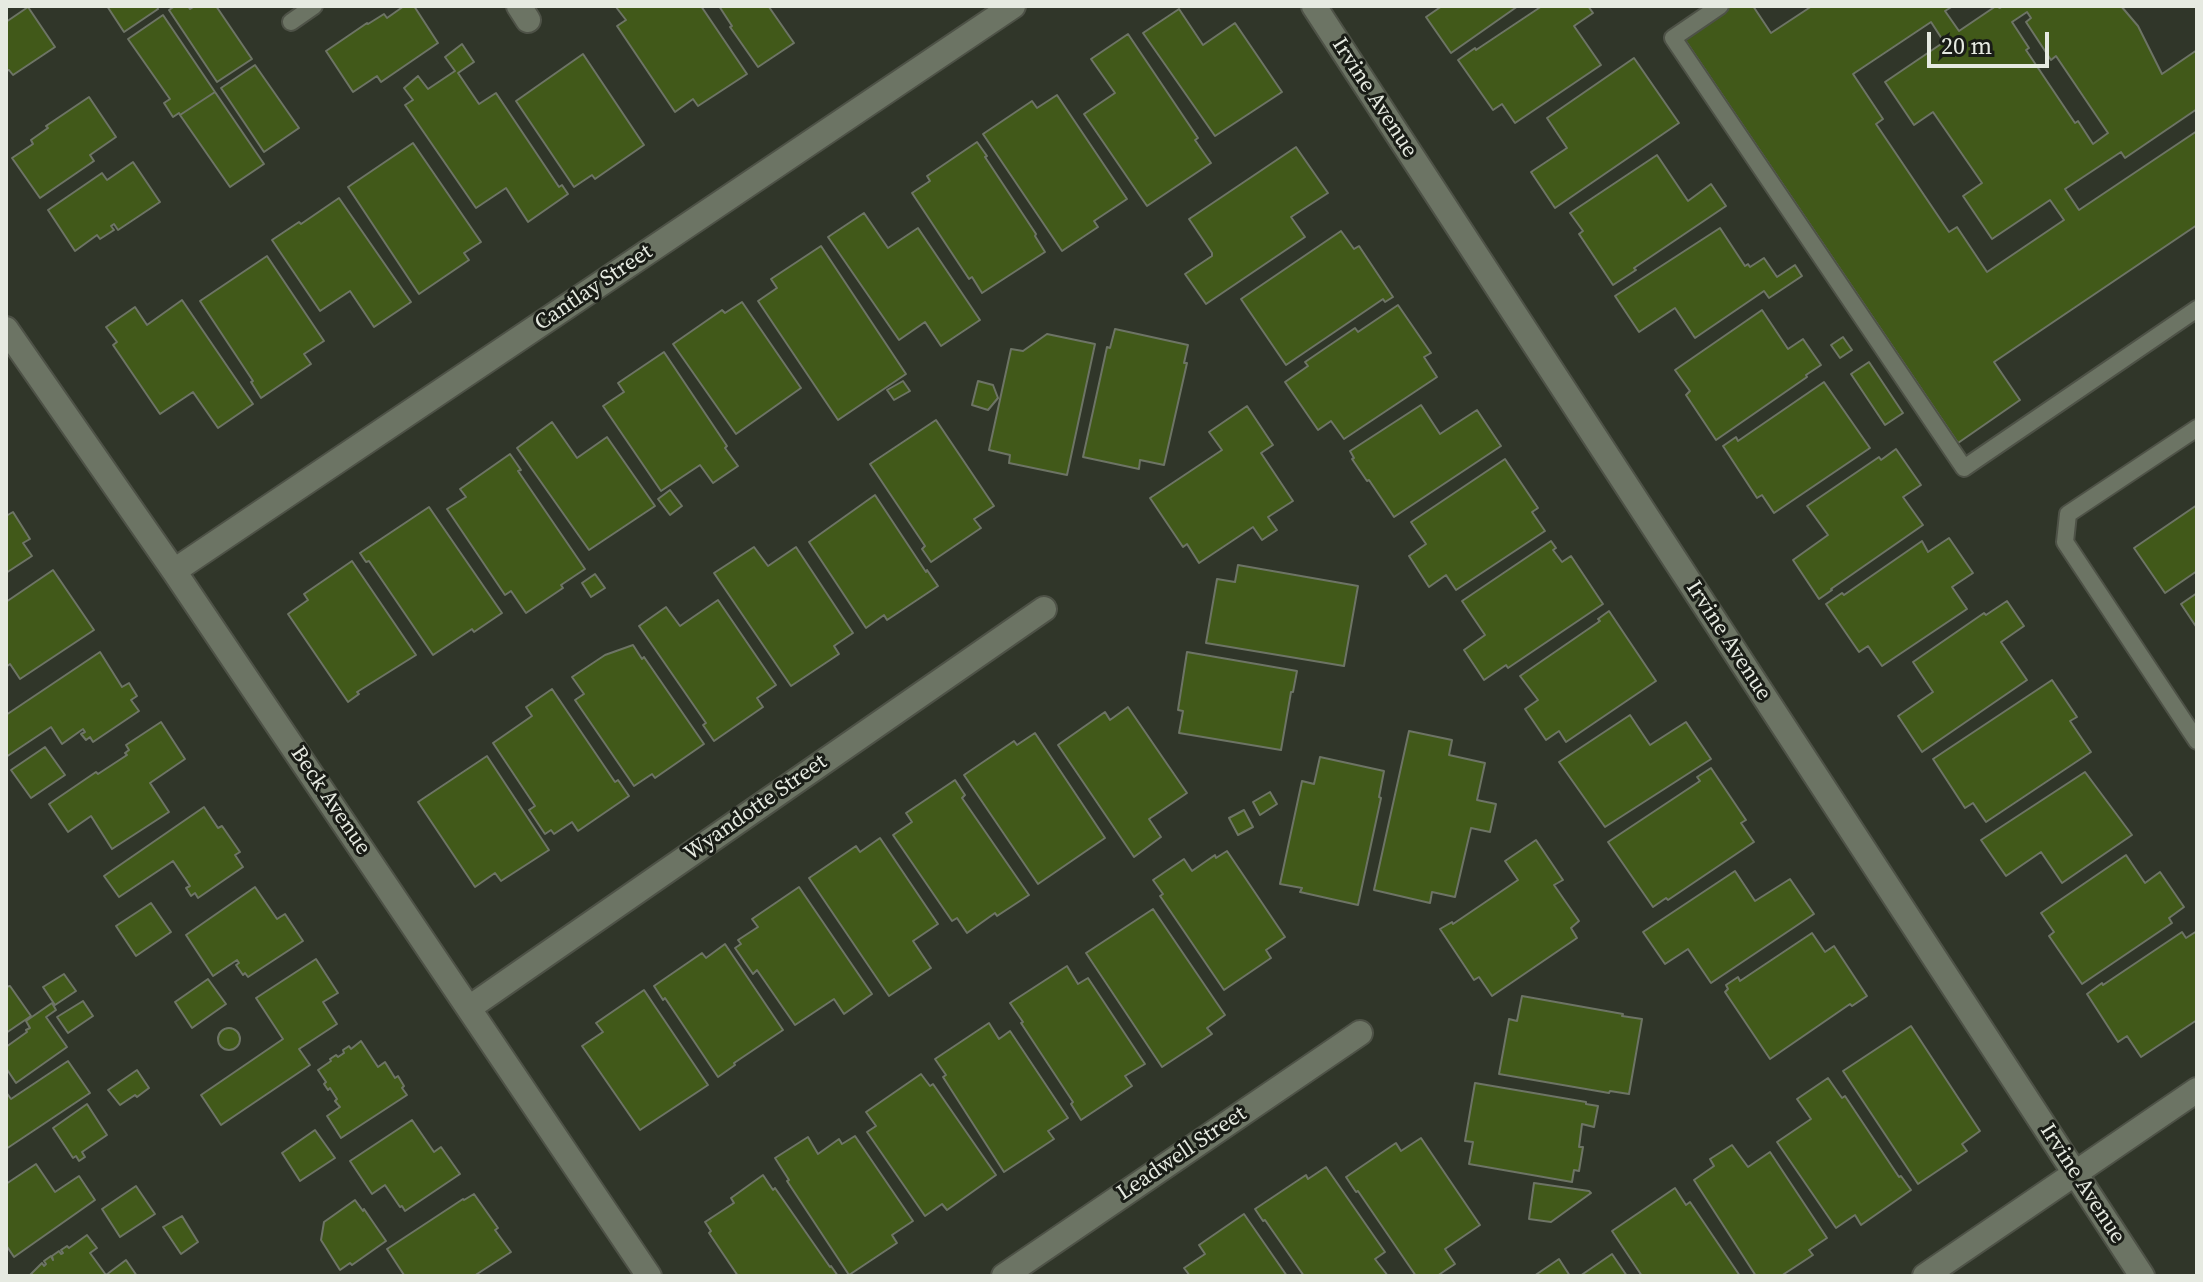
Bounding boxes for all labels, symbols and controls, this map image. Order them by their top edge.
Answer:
scale bar [1931,16,2053,66]
text: 20 m [1941,29,1992,62]
street label: Irvine Avenue [1326,33,1422,163]
street label: Cantlay Street [530,239,658,337]
street label: Irvine Avenue [1680,576,1776,706]
street label: Beck Avenue [284,742,376,860]
street label: Wyandotte Street [680,749,832,867]
street label: Leadwell Street [1112,1101,1252,1207]
street label: Irvine Avenue [2034,1119,2130,1249]

